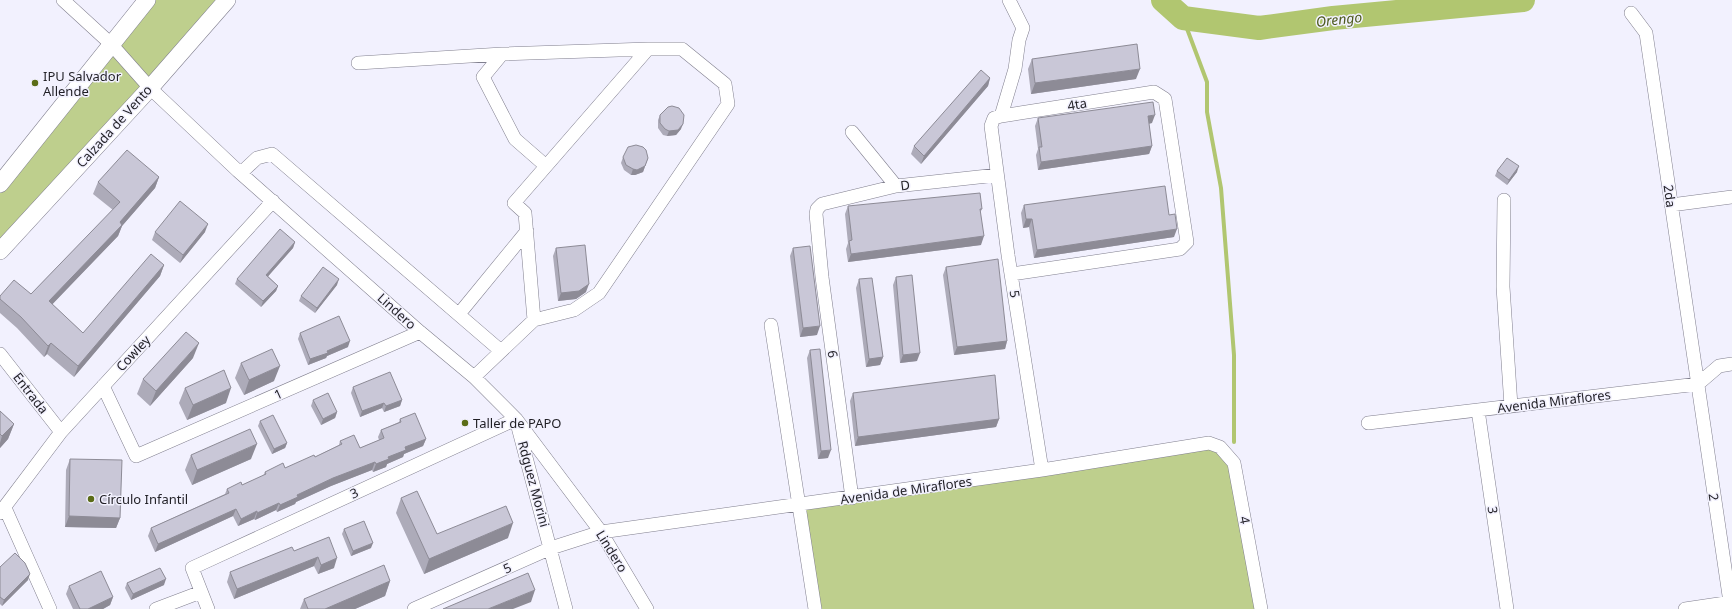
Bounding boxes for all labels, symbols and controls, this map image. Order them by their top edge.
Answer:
water label: Orengo [1315,7,1363,31]
place label: IPU Salvador Allende [43,67,122,100]
marker: IPU Salvador Allende [30,78,40,88]
street label: Calzada de Vento [72,81,156,171]
street label: 4ta [1066,94,1088,114]
street label: D [899,175,911,195]
street label: 2da [1660,183,1680,209]
street label: Lindero [374,289,420,333]
street label: 5 [1006,289,1024,299]
street label: Cowley [112,331,155,375]
street label: 6 [824,349,842,359]
street label: Entrada [9,369,53,417]
street label: 1 [271,384,285,404]
street label: Avenida Miraflores [1496,385,1612,417]
place label: Taller de PAPO [473,414,562,432]
marker: Taller de PAPO [460,418,470,428]
street label: Rdguez Morini [514,439,554,529]
street label: Avenida de Miraflores [839,472,973,508]
street label: 3 [347,483,361,503]
place label: Círculo Infantil [99,490,188,508]
street label: 2 [1705,492,1723,502]
marker: Círculo Infantil [86,494,96,504]
street label: 3 [1484,505,1502,515]
street label: 4 [1235,515,1255,526]
street label: Lindero [592,527,632,576]
street label: 5 [500,558,514,578]

